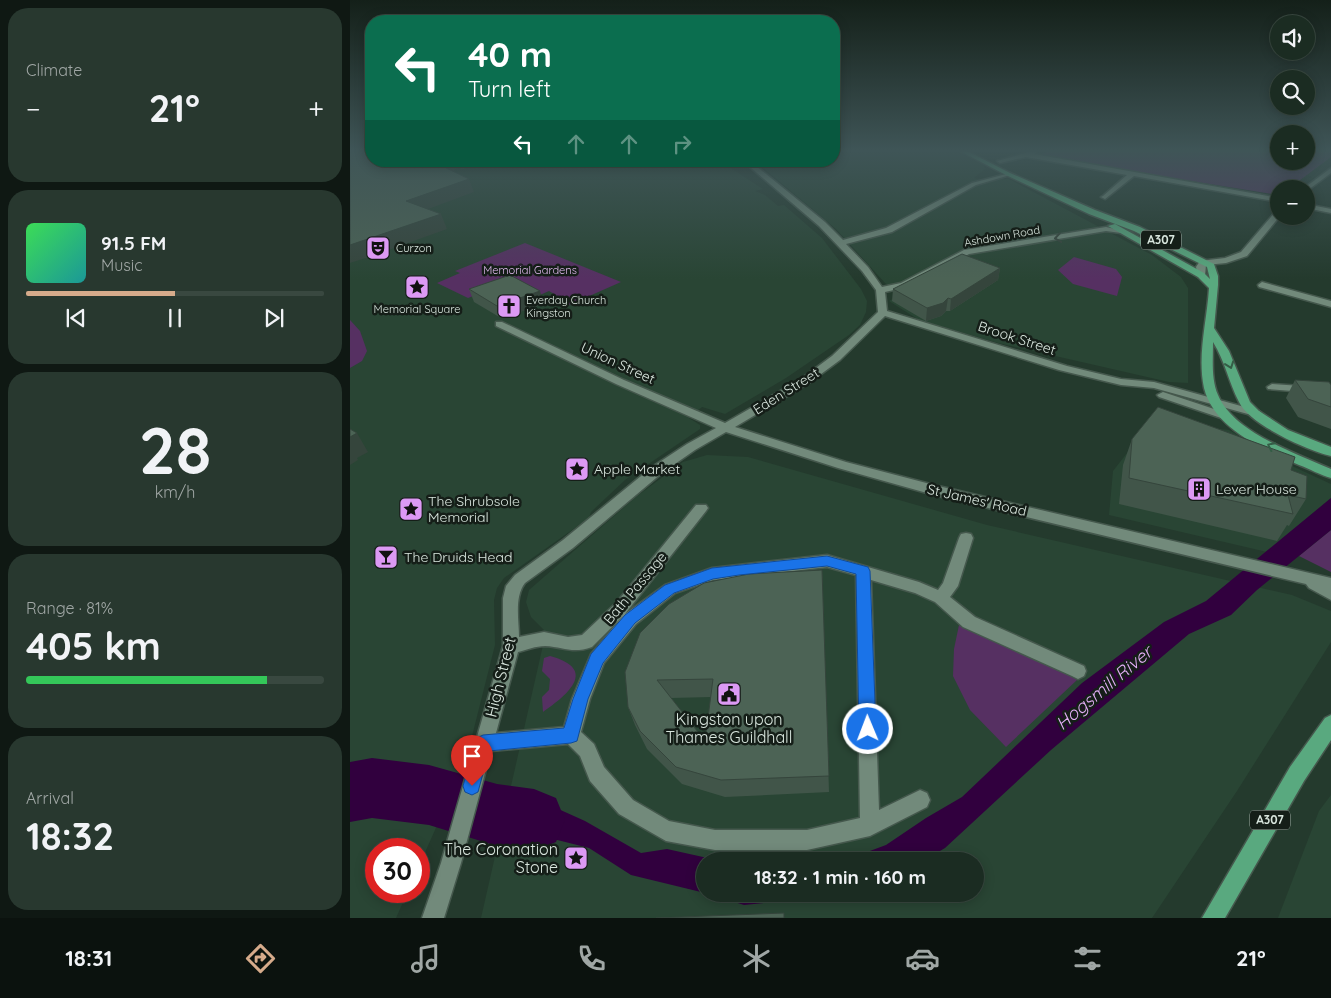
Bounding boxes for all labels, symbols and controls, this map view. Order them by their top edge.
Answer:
map controls [1270,15,1315,225]
button: sound [1270,15,1315,60]
text: 40 m [468,32,552,76]
icon: left [385,35,450,100]
text: Climate [26,60,82,80]
button: search [1270,70,1315,115]
text: Turn left [468,75,551,103]
text: 21° [149,84,200,132]
text: − [26,91,41,126]
text: + [308,91,324,126]
button: + [1270,125,1315,170]
icon: left [509,130,537,158]
icon: ahead [562,130,590,158]
icon: ahead [615,130,643,158]
icon: right [668,130,696,158]
button: − [1270,180,1315,225]
street label: Ashdown Road [963,222,1041,250]
road number: A307 [1141,230,1181,250]
text: 91.5 FM [101,231,166,255]
one-way arrow [1054,232,1063,242]
theatre icon: Curzon [365,235,391,261]
place label: Curzon [396,241,432,255]
text: Music [101,255,143,275]
park label: Memorial Gardens [483,263,577,277]
place icon: Memorial Square [404,274,430,300]
church icon: Everday Church Kingston [496,293,522,319]
place label: Everday Church Kingston [526,293,606,320]
place label: Memorial Square [374,302,460,316]
icon: previous [62,304,90,332]
icon: pause [161,304,189,332]
icon: next [260,304,288,332]
street label: Brook Street [976,317,1058,359]
street label: Union Street [578,338,658,388]
one-way arrow [1224,360,1234,369]
street label: Eden Street [750,364,823,418]
text: 28 [139,409,211,490]
one-way arrow [1267,441,1276,452]
place icon: Apple Market [564,456,590,482]
place label: Apple Market [594,460,680,478]
building icon: Lever House [1186,476,1212,502]
street label: St James' Road [926,480,1028,520]
place label: Lever House [1216,480,1297,498]
text: km/h [155,482,195,502]
place label: The Shrubsole Memorial [428,492,520,526]
place icon: The Shrubsole Memorial [398,496,424,522]
bar icon: The Druids Head [373,544,399,570]
place label: The Druids Head [404,548,512,566]
street label: Bath Passage [600,548,671,628]
text: Range · 81% [26,598,113,618]
text: 405 km [26,622,161,670]
street label: High Street [480,635,520,719]
water label: Hogsmill River [1051,639,1158,735]
public building icon: Kingston upon Thames Guildhall [716,681,742,707]
position arrow [841,702,893,754]
place label: Kingston upon Thames Guildhall [666,709,792,747]
pin [451,735,493,786]
icon: arrive [458,742,486,770]
text: Arrival [26,788,74,808]
road number: A307 [1250,810,1290,830]
text: 18:32 [26,812,114,860]
speed limit sign: 30 [365,838,430,903]
place label: The Coronation Stone [444,839,558,877]
place icon: The Coronation Stone [563,845,589,871]
text: 18:32 · 1 min · 160 m [754,865,926,889]
icon: directions [243,941,278,976]
icon: music [408,941,443,976]
icon: phone [574,941,609,976]
icon: climate [739,941,774,976]
icon: car [905,941,940,976]
icon: filters [1070,941,1105,976]
text: 18:31 [65,944,112,972]
text: 21° [1236,944,1266,972]

